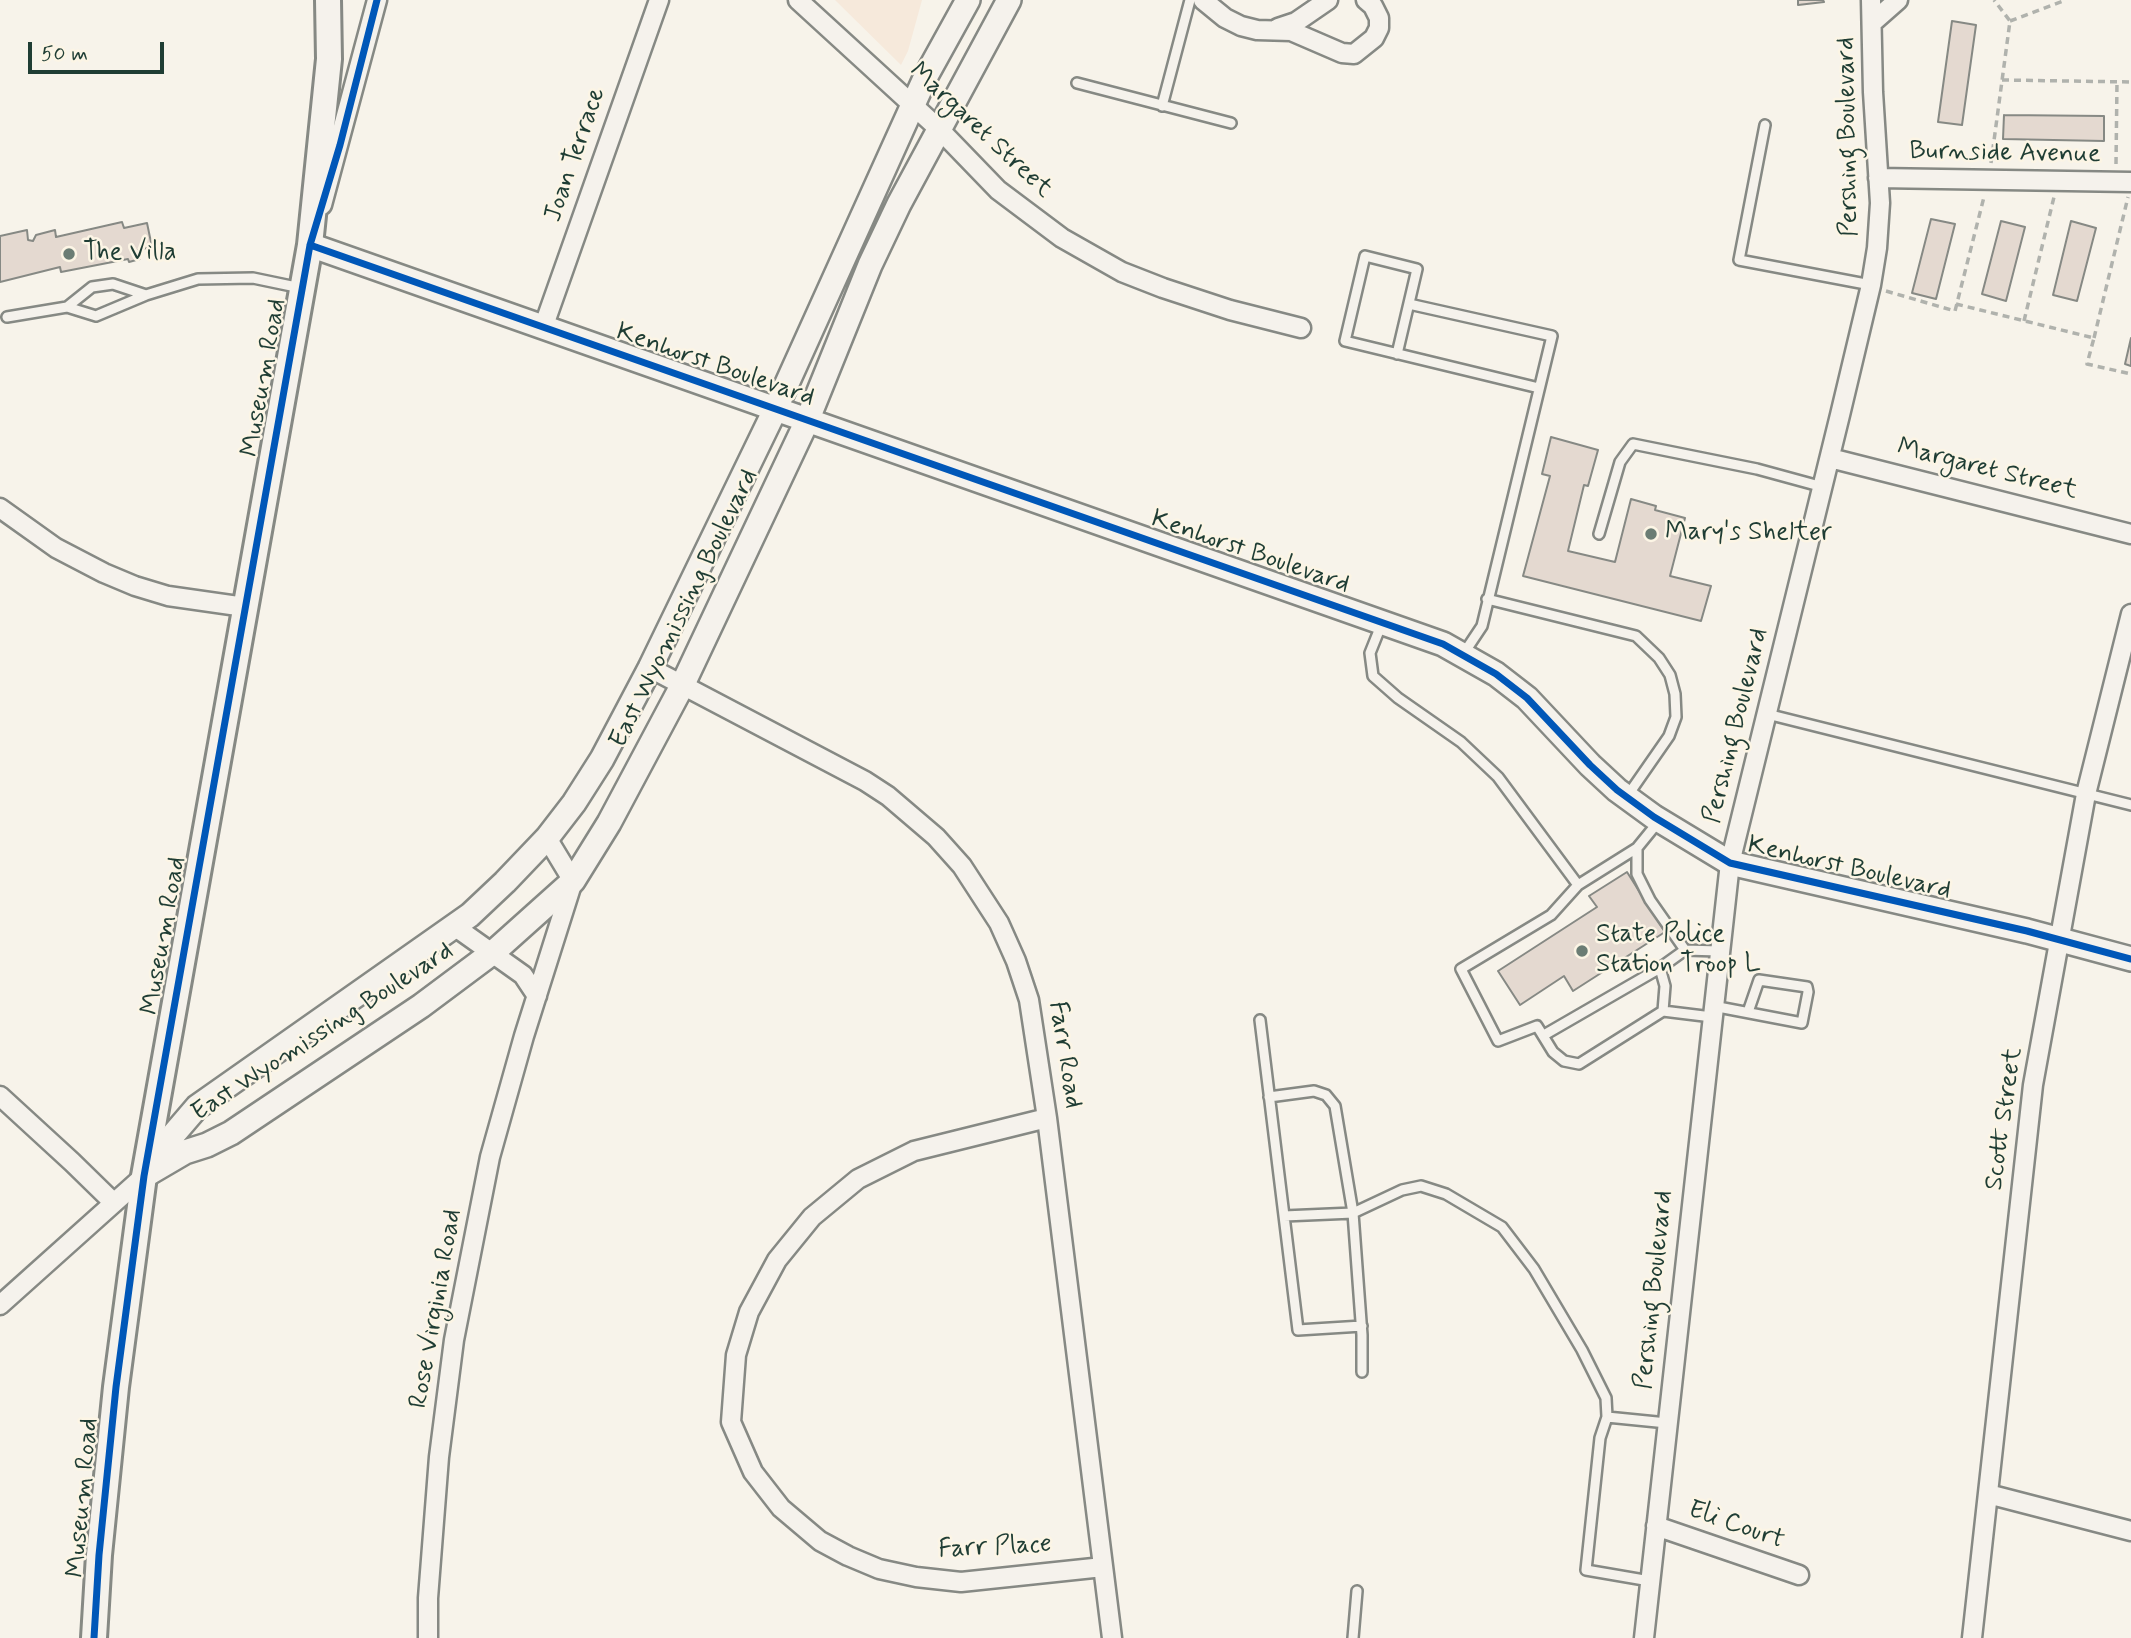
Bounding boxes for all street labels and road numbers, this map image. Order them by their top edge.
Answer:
street label: Pershing Boulevard [1832,37,1866,237]
street label: Margaret Street [902,57,1058,205]
street label: Joan Terrace [538,84,614,226]
street label: Burnside Avenue [1909,137,2101,171]
street label: Museum Road [236,296,294,460]
street label: Kenhorst Boulevard [612,317,818,415]
street label: Margaret Street [1894,433,2080,507]
street label: East Wyomissing Boulevard [604,465,766,753]
street label: Kenhorst Boulevard [1147,504,1353,602]
street label: Pershing Boulevard [1698,625,1776,827]
street label: Kenhorst Boulevard [1744,830,1954,908]
street label: Museum Road [136,854,194,1018]
street label: East Wyomissing Boulevard [186,937,460,1129]
street label: Farr Road [1040,999,1088,1111]
street label: Scott Street [1980,1046,2030,1192]
street label: Pershing Boulevard [1629,1189,1681,1391]
street label: Rose Virginia Road [404,1207,470,1411]
street label: Museum Road [61,1417,107,1579]
street label: Eli Court [1684,1495,1788,1557]
street label: Farr Place [938,1529,1052,1567]

